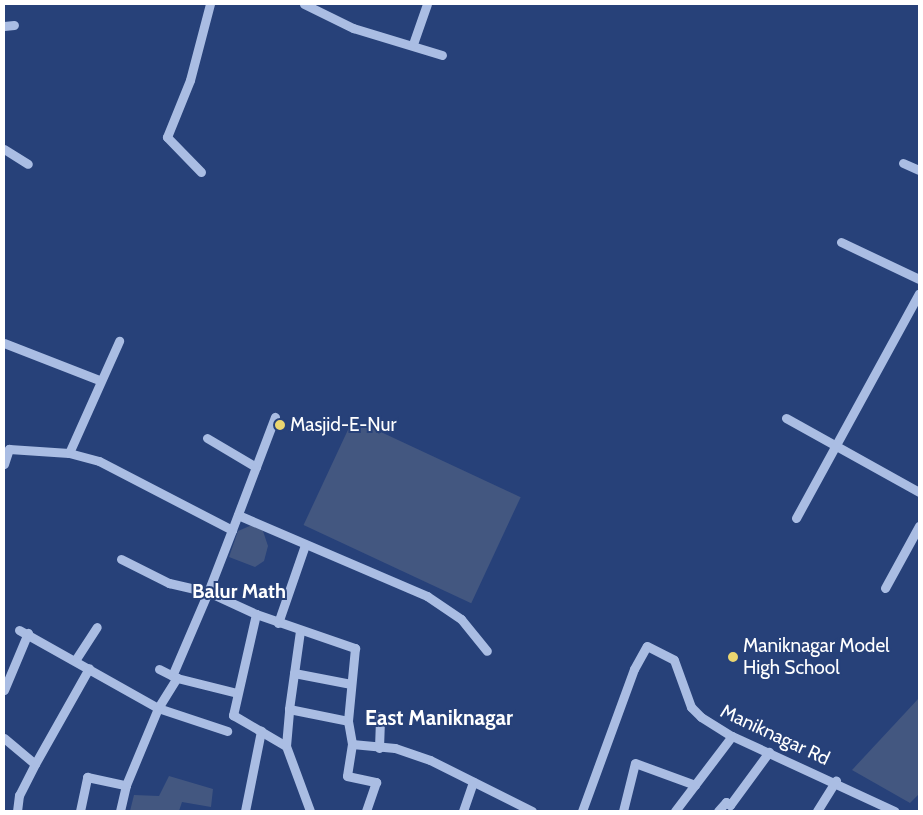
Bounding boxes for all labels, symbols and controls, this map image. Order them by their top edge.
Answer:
place label: Masjid-E-Nur [290,414,396,436]
marker: Masjid-E-Nur [274,419,286,431]
district label: Balur Math [192,579,286,603]
place label: Maniknagar Model High School [743,635,890,679]
marker: Maniknagar Model High School [727,651,739,663]
street label: Maniknagar Rd [717,700,833,770]
district label: East Maniknagar [365,705,513,731]

